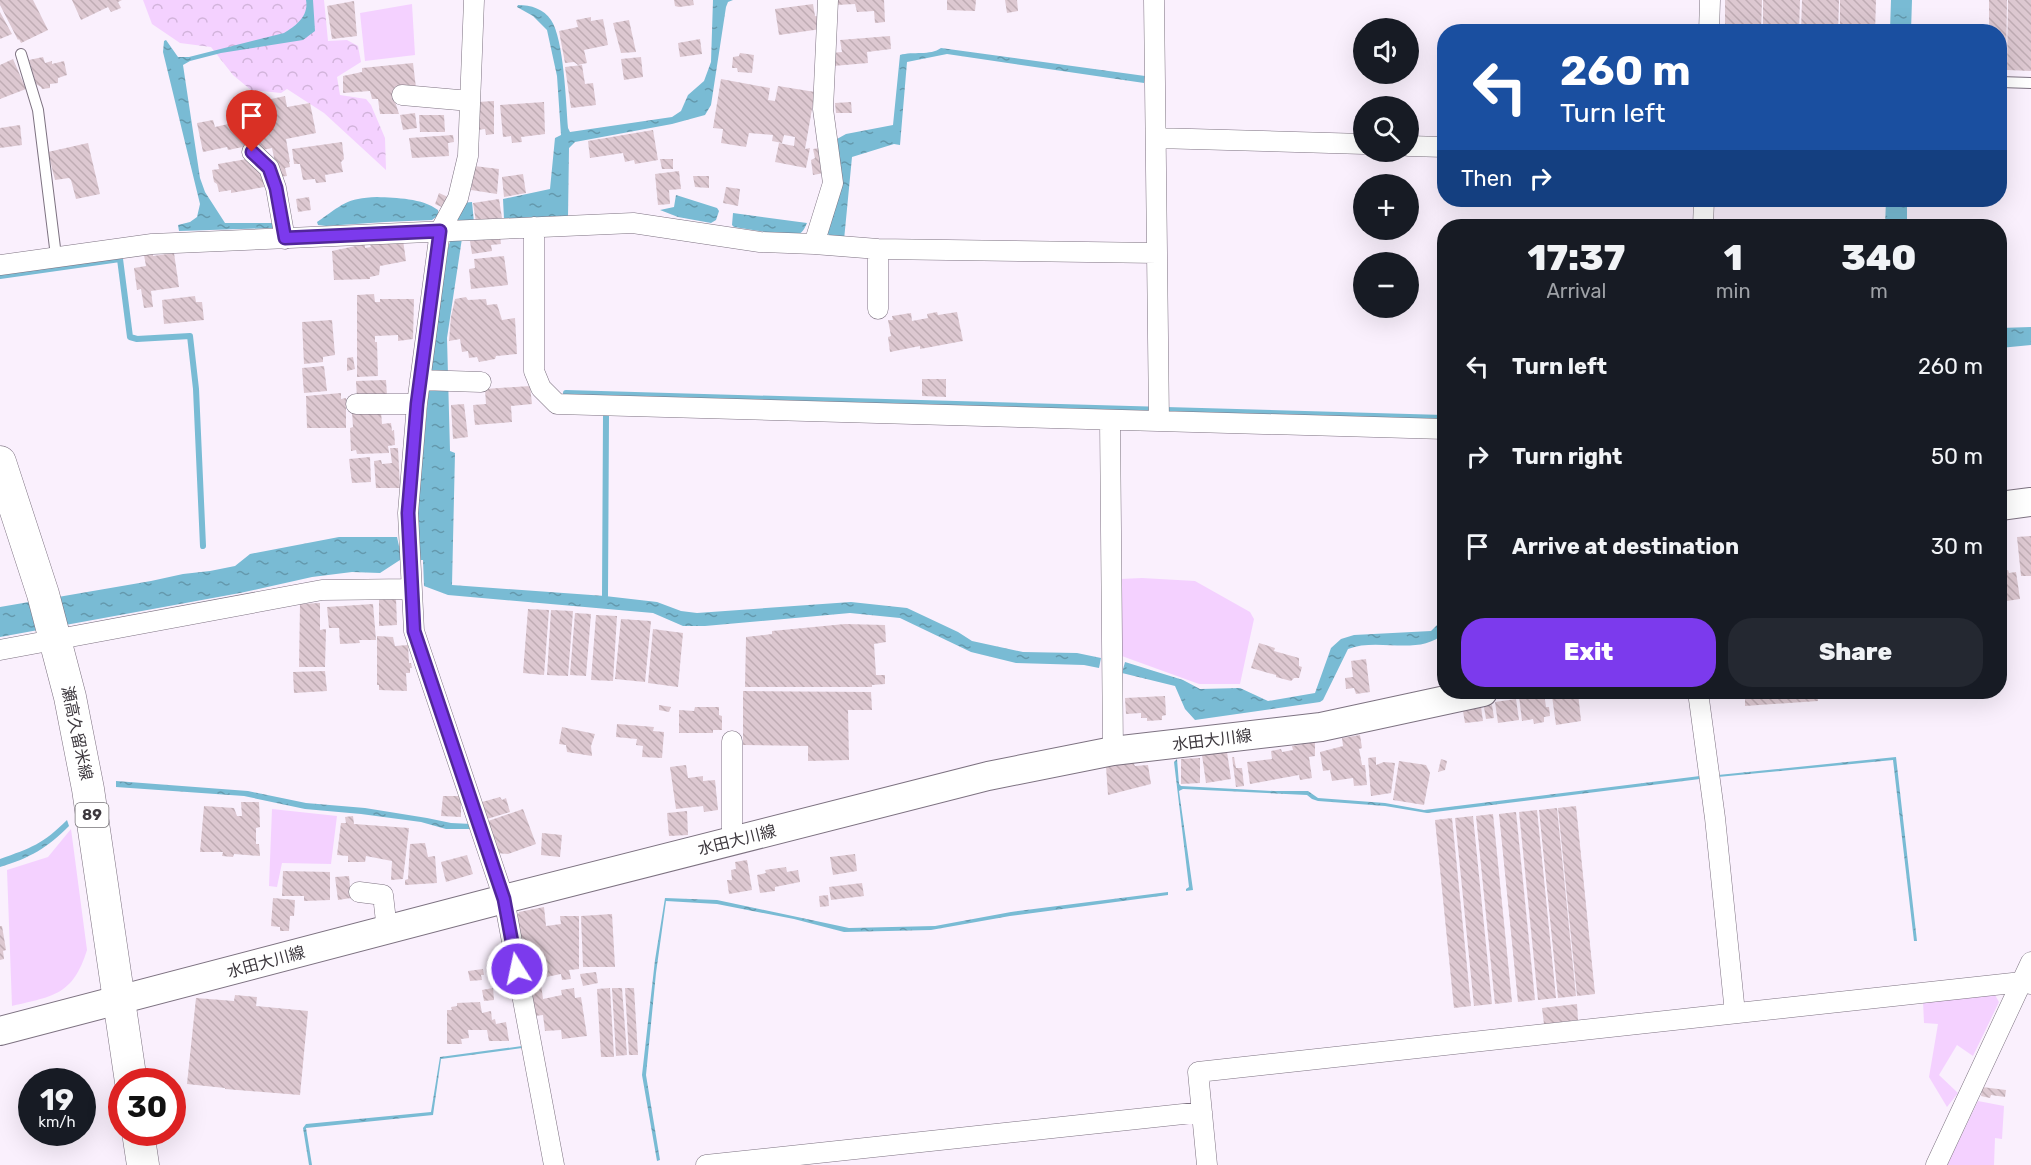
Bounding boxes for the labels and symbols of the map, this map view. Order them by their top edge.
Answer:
pin [226,90,277,152]
street label: 瀬高久留米線 [58,684,96,782]
street label: 水田大川線 [1171,726,1253,754]
road number: 89 [76,803,109,827]
street label: 水田大川線 [696,821,778,859]
position arrow [485,937,549,1001]
street label: 水田大川線 [225,942,307,982]
speed limit sign: 30 [108,1068,186,1146]

